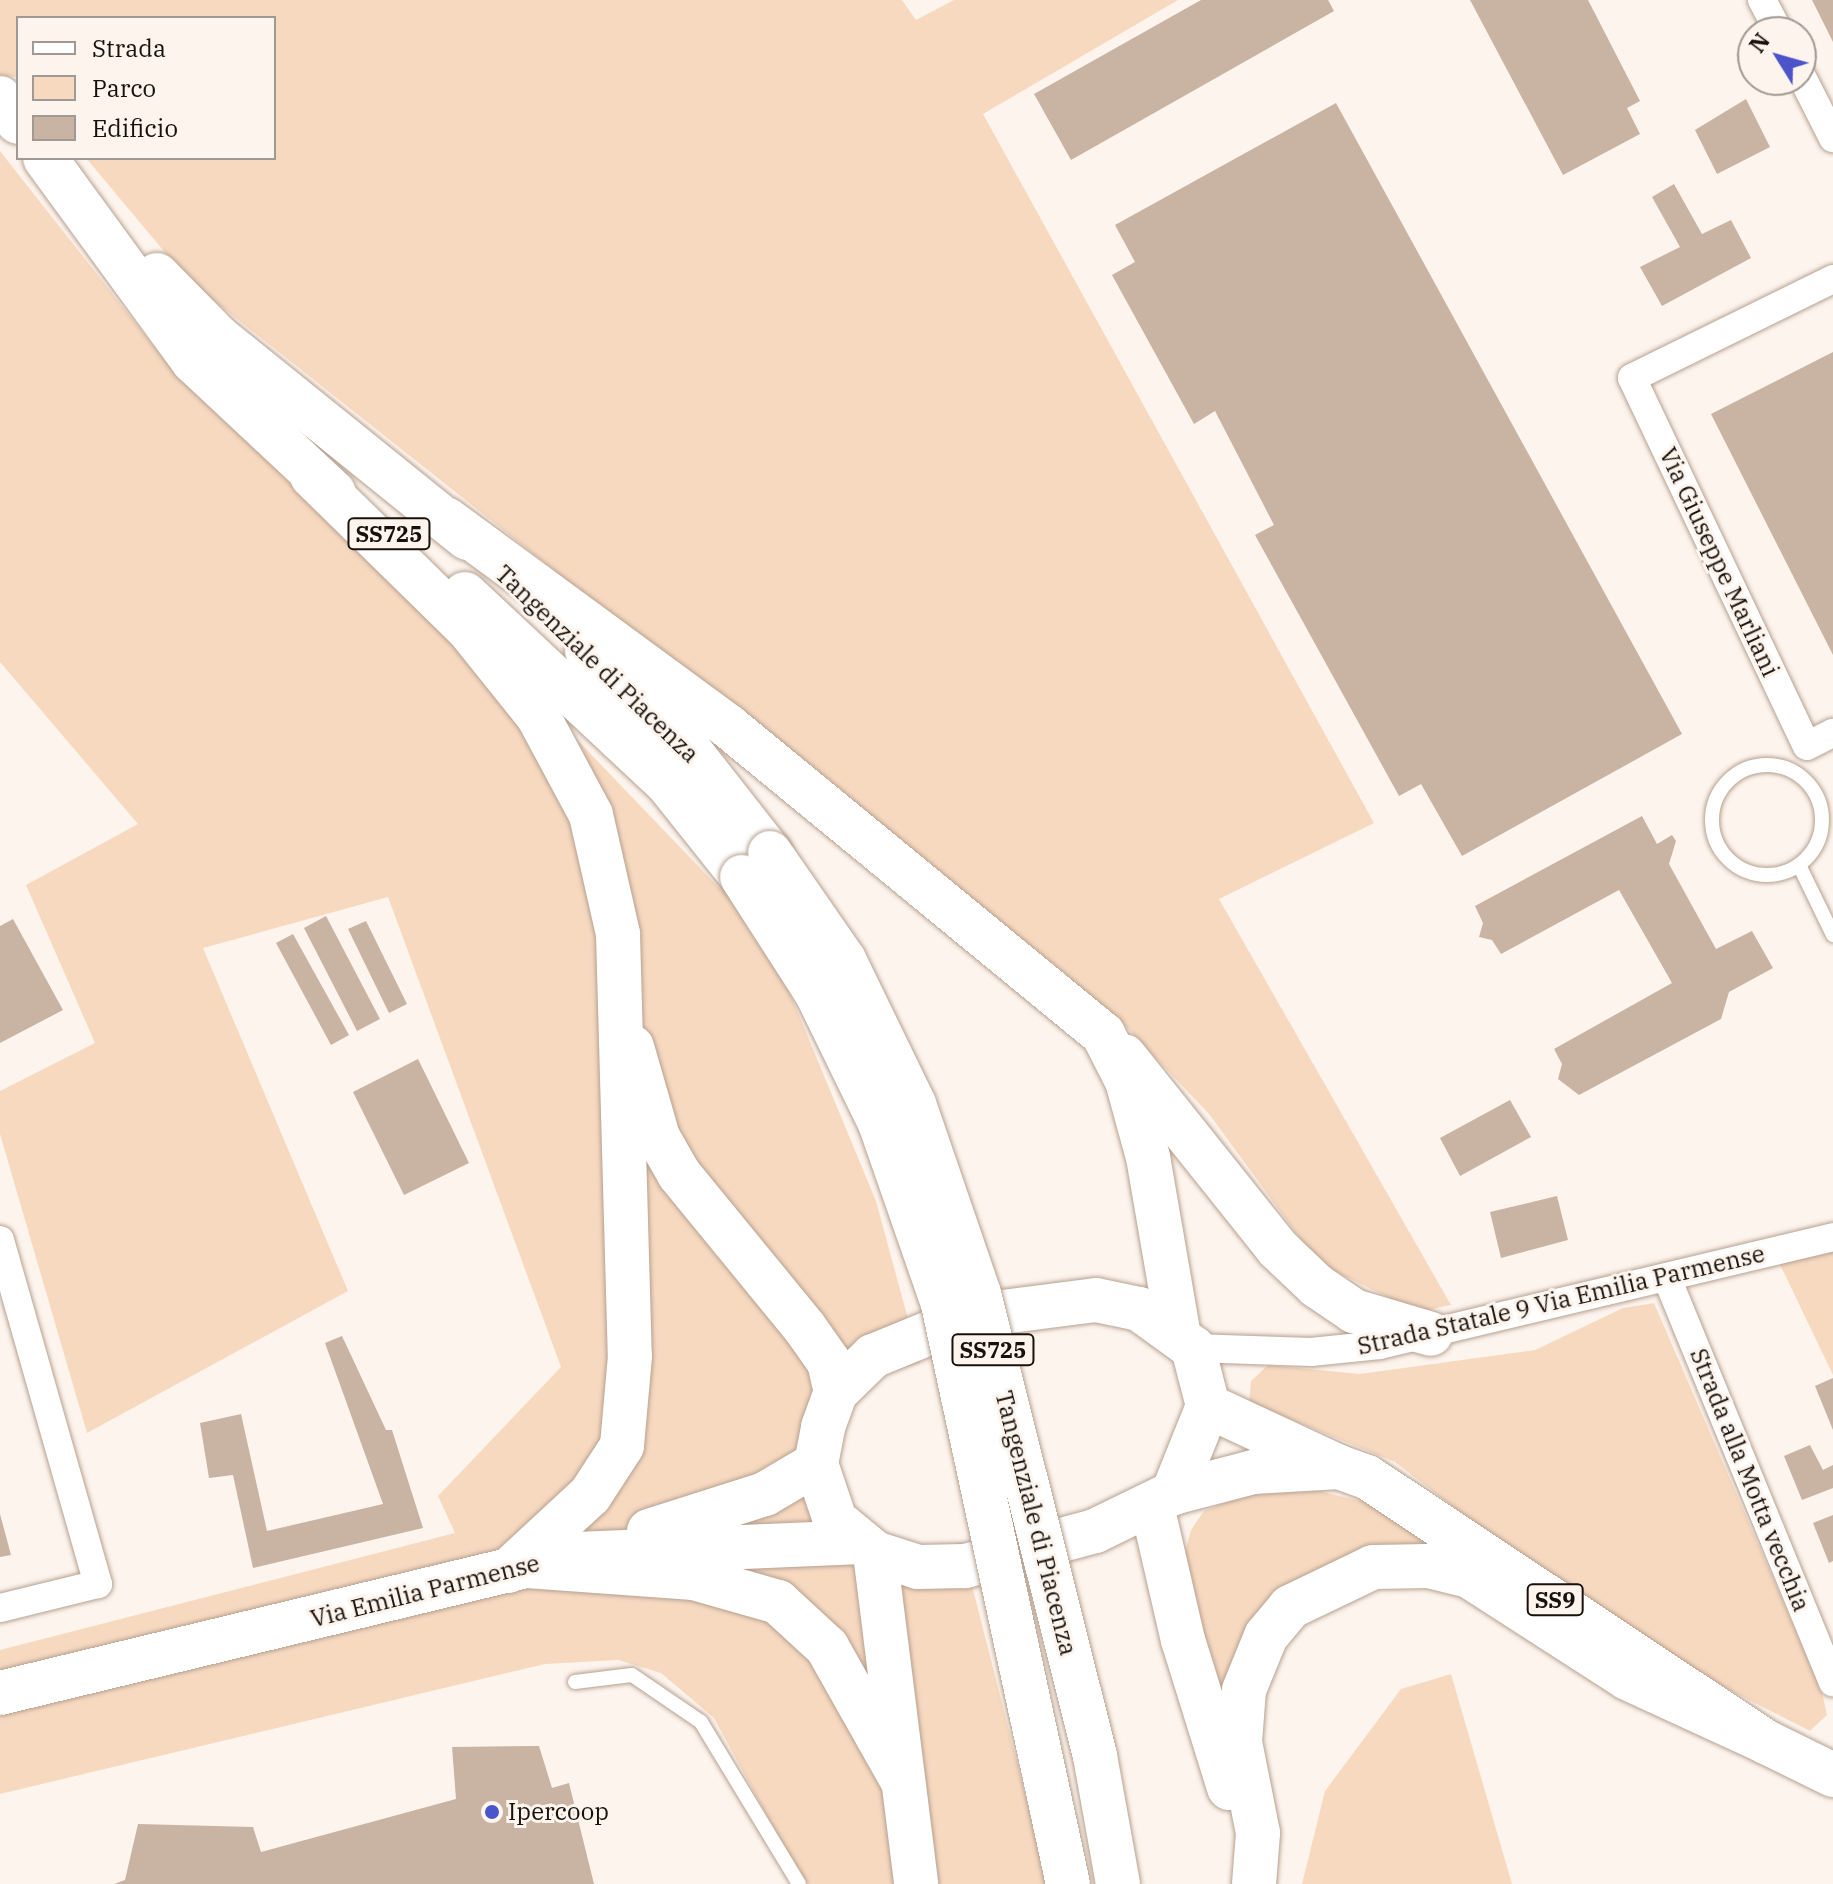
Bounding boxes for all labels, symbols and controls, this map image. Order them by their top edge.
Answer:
legend [16,16,276,160]
north arrow [1737,16,1817,96]
text: N [1742,27,1776,58]
text: Strada [92,32,166,64]
text: Parco [92,72,156,104]
text: Edificio [92,112,178,144]
street label: Via Giuseppe Marliani [1653,443,1785,681]
road number: SS725 [347,516,431,552]
street label: Tangenziale di Piacenza [489,559,705,769]
street label: Strada Statale 9 Via Emilia Parmense [1355,1239,1767,1361]
road number: SS725 [951,1332,1035,1368]
street label: Strada alla Motta vecchia [1684,1344,1816,1616]
street label: Tangenziale di Piacenza [989,1388,1083,1658]
street label: Via Emilia Parmense [308,1549,542,1633]
road number: SS9 [1525,1582,1585,1618]
place label: Ipercoop [508,1798,609,1826]
marker: Ipercoop [483,1803,501,1821]

